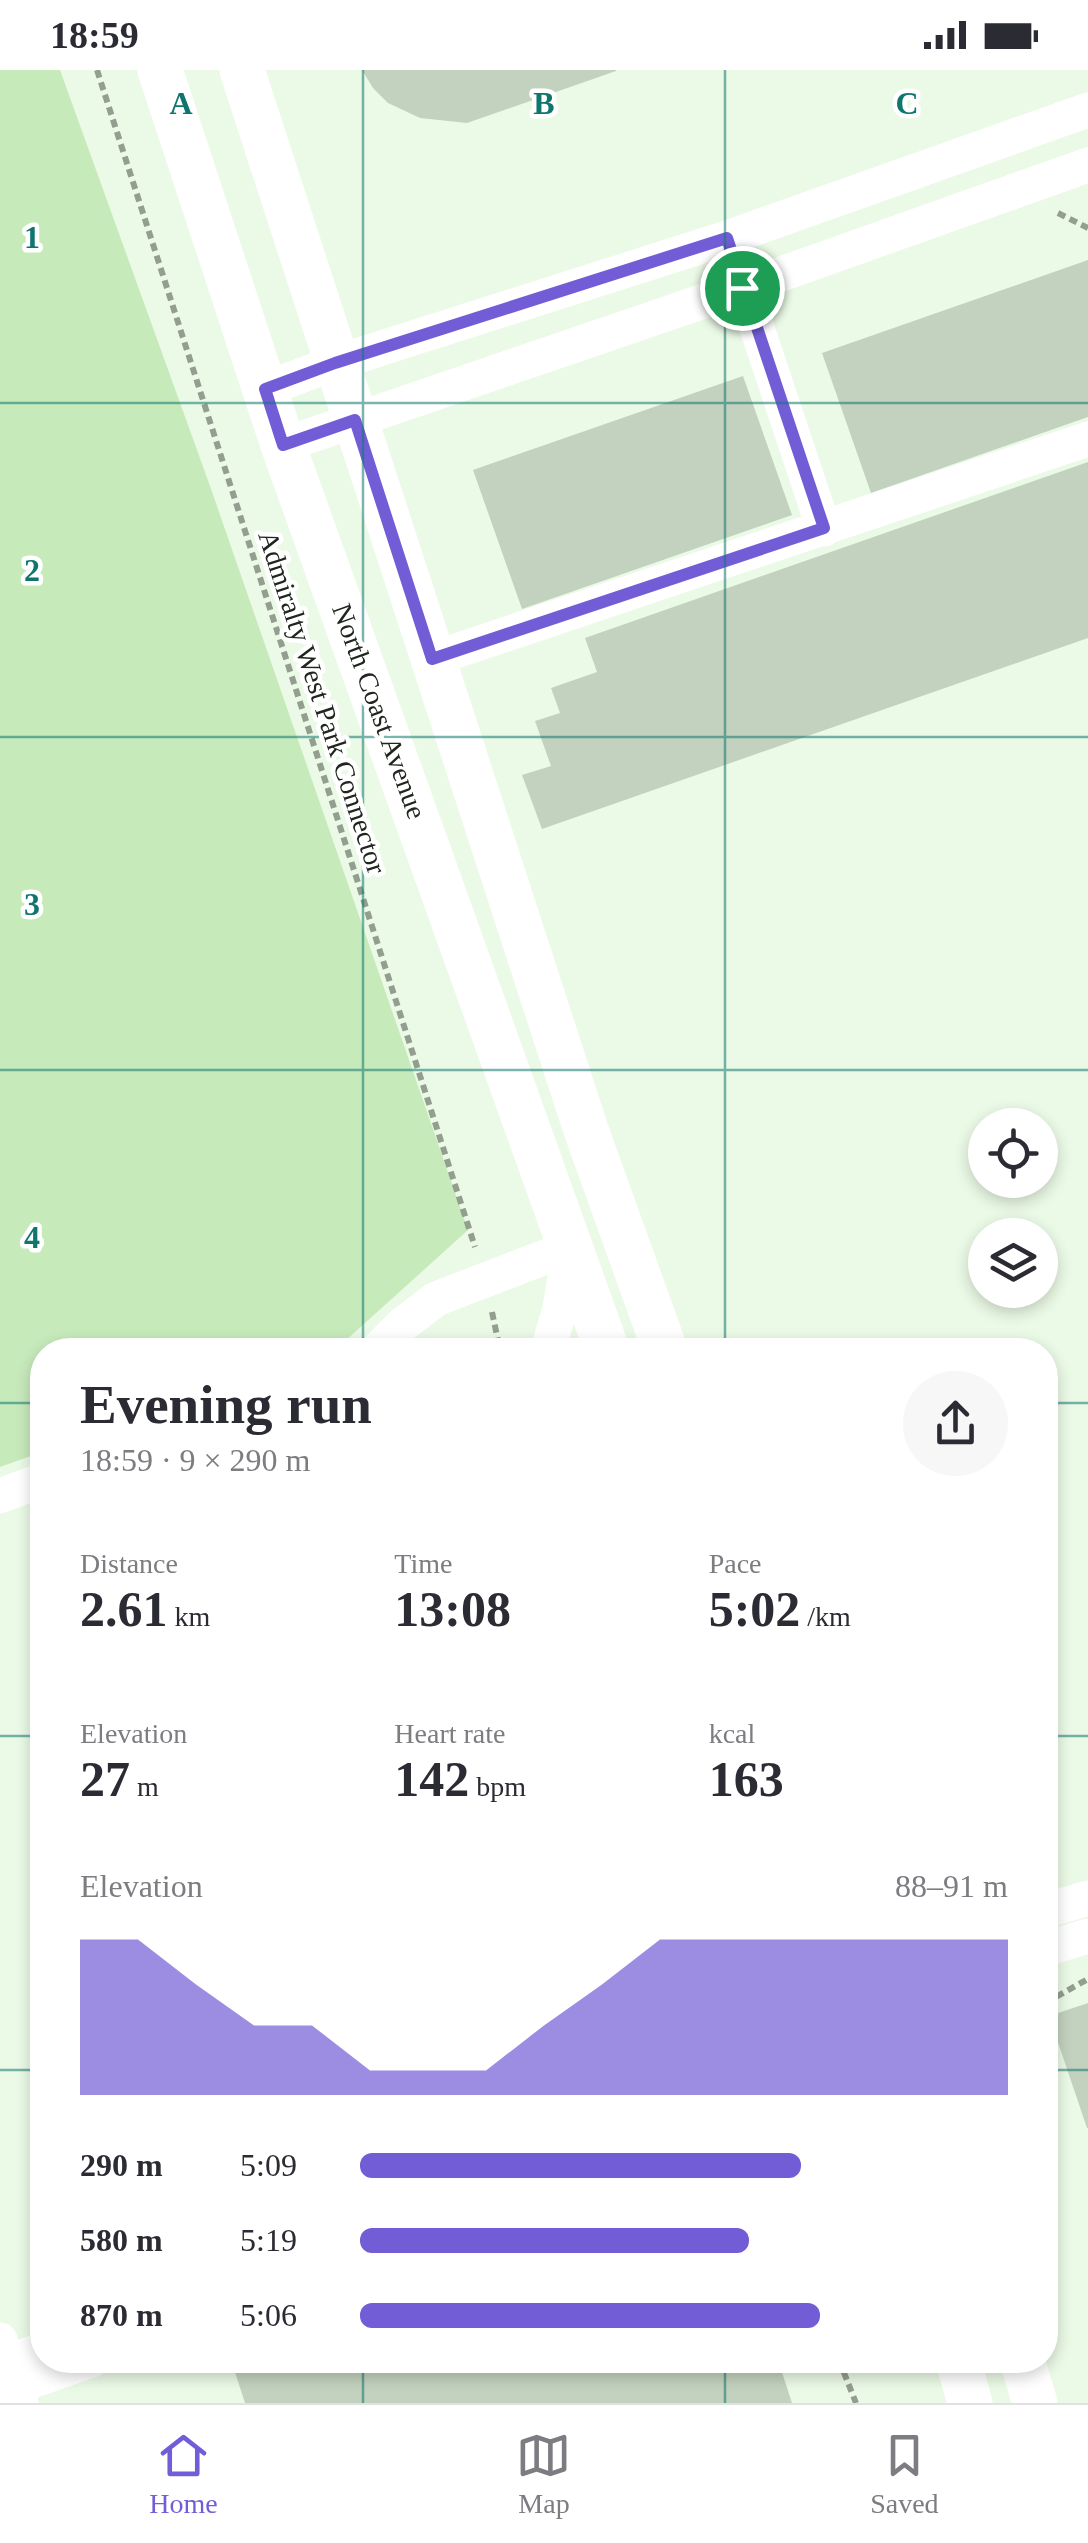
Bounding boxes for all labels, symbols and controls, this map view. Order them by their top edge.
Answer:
text: 18:59 [50,14,139,56]
text: A [169,85,193,121]
text: B [533,85,555,121]
text: C [895,85,919,121]
text: 1 [24,219,40,255]
pin [700,246,785,331]
icon: arrive [715,261,770,316]
street label: Admiralty West Park Connector [252,527,393,878]
text: 2 [24,552,40,588]
street label: North Coast Avenue [326,599,433,823]
text: 3 [24,886,40,922]
map controls [968,1108,1058,1308]
button: locate [968,1108,1058,1198]
button: layers [968,1218,1058,1308]
text: 4 [24,1219,40,1255]
button: share [903,1371,1008,1476]
text: Evening run [80,1374,372,1435]
text: 18:59 · 9 × 290 m [80,1442,310,1478]
text: Distance [80,1548,178,1579]
text: Time [394,1548,452,1579]
text: Pace [709,1548,762,1579]
text: 2.61 [80,1581,168,1637]
text: 13:08 [394,1581,511,1637]
text: 5:02 [709,1581,800,1637]
text: km [168,1601,210,1632]
text: /km [800,1601,851,1632]
text: Elevation [80,1718,187,1749]
text: Heart rate [394,1718,505,1749]
text: kcal [709,1718,755,1749]
text: 27 [80,1751,130,1807]
text: 142 [394,1751,469,1807]
text: 163 [709,1751,784,1807]
text: m [130,1771,159,1802]
text: bpm [469,1771,526,1802]
text: Elevation [80,1868,203,1904]
text: 88–91 m [895,1868,1008,1904]
text: 290 m [80,2147,163,2183]
text: 5:09 [240,2147,297,2183]
text: 580 m [80,2222,163,2258]
text: 5:19 [240,2222,297,2258]
text: 870 m [80,2297,163,2333]
text: 5:06 [240,2297,297,2333]
tab: Home [149,2428,218,2520]
tab: Map [516,2428,571,2520]
tab: Saved [870,2428,939,2520]

